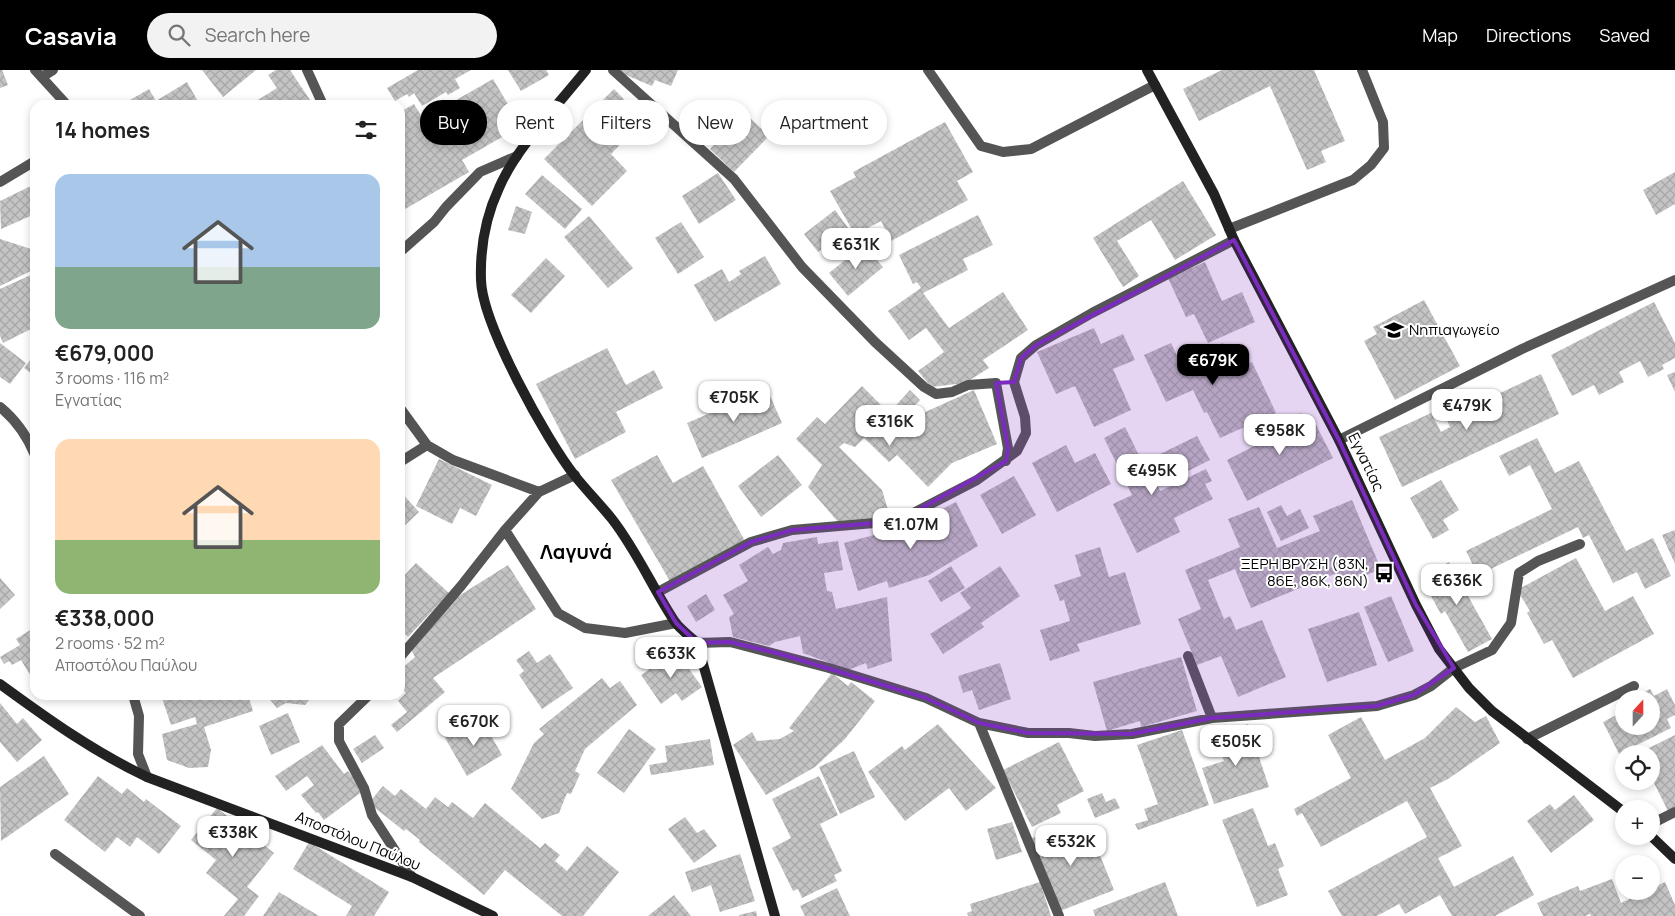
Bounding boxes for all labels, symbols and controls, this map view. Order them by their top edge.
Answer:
search box [147,13,497,58]
text: Casavia [25,19,117,52]
icon: search [165,21,193,49]
text: Search here [205,22,310,48]
text: Map [1422,23,1458,47]
text: Directions [1486,23,1571,47]
text: Saved [1599,23,1650,47]
chip: Buy [420,100,487,145]
chip: Rent [497,100,573,145]
chip: Filters [583,100,669,145]
chip: New [679,100,751,145]
chip: Apartment [761,100,887,145]
text: 14 homes [55,116,150,144]
icon: filters [352,116,380,144]
icon: home [173,207,263,297]
pin: €631K [821,228,891,270]
text: €631K [832,233,880,255]
school or university icon: Νηπιαγωγείο [1383,319,1405,341]
place label: Νηπιαγωγείο [1409,319,1500,340]
text: €679,000 [55,339,154,367]
pin: €679K [1178,344,1248,386]
text: €679K [1188,349,1238,371]
text: 3 rooms · 116 m² [55,367,169,389]
pin: €705K [699,380,769,423]
text: €705K [709,386,759,408]
pin: €479K [1432,388,1502,431]
text: Εγνατίας [55,389,122,411]
text: €479K [1442,394,1492,416]
pin: €316K [855,404,925,447]
text: €316K [866,410,914,432]
pin: €958K [1245,414,1315,456]
text: €958K [1255,419,1305,441]
street label: Εγνατίας [1343,429,1390,495]
pin: €495K [1117,454,1187,496]
text: €495K [1127,459,1177,481]
icon: home [173,472,263,562]
pin: €1.07M [870,508,952,550]
text: €1.07M [884,513,938,535]
district label: Λαγυνά [540,538,612,565]
place label: ΞΕΡΗ ΒΡΥΣΗ (83Ν, 86Ε, 86Κ, 86Ν) [1240,553,1369,591]
bus stop icon: ΞΕΡΗ ΒΡΥΣΗ (83Ν, 86Ε, 86Κ, 86Ν) [1373,562,1395,584]
pin: €636K [1422,564,1492,606]
text: €636K [1432,569,1482,591]
text: €338,000 [55,604,154,632]
text: 2 rooms · 52 m² [55,632,165,654]
pin: €633K [636,636,706,679]
text: €633K [646,642,696,664]
text: Αποστόλου Παύλου [55,654,197,676]
north arrow [1615,690,1660,735]
map controls [1615,690,1660,900]
pin: €670K [439,704,509,747]
text: €670K [449,710,499,732]
pin: €505K [1201,724,1271,767]
text: €505K [1211,730,1261,752]
button: locate [1615,745,1660,790]
button: + [1615,800,1660,845]
street label: Αποστόλου Παύλου [292,806,424,875]
pin: €338K [198,816,268,858]
text: €338K [208,821,258,843]
pin: €532K [1036,824,1106,867]
text: €532K [1046,830,1096,852]
button: − [1615,855,1660,900]

